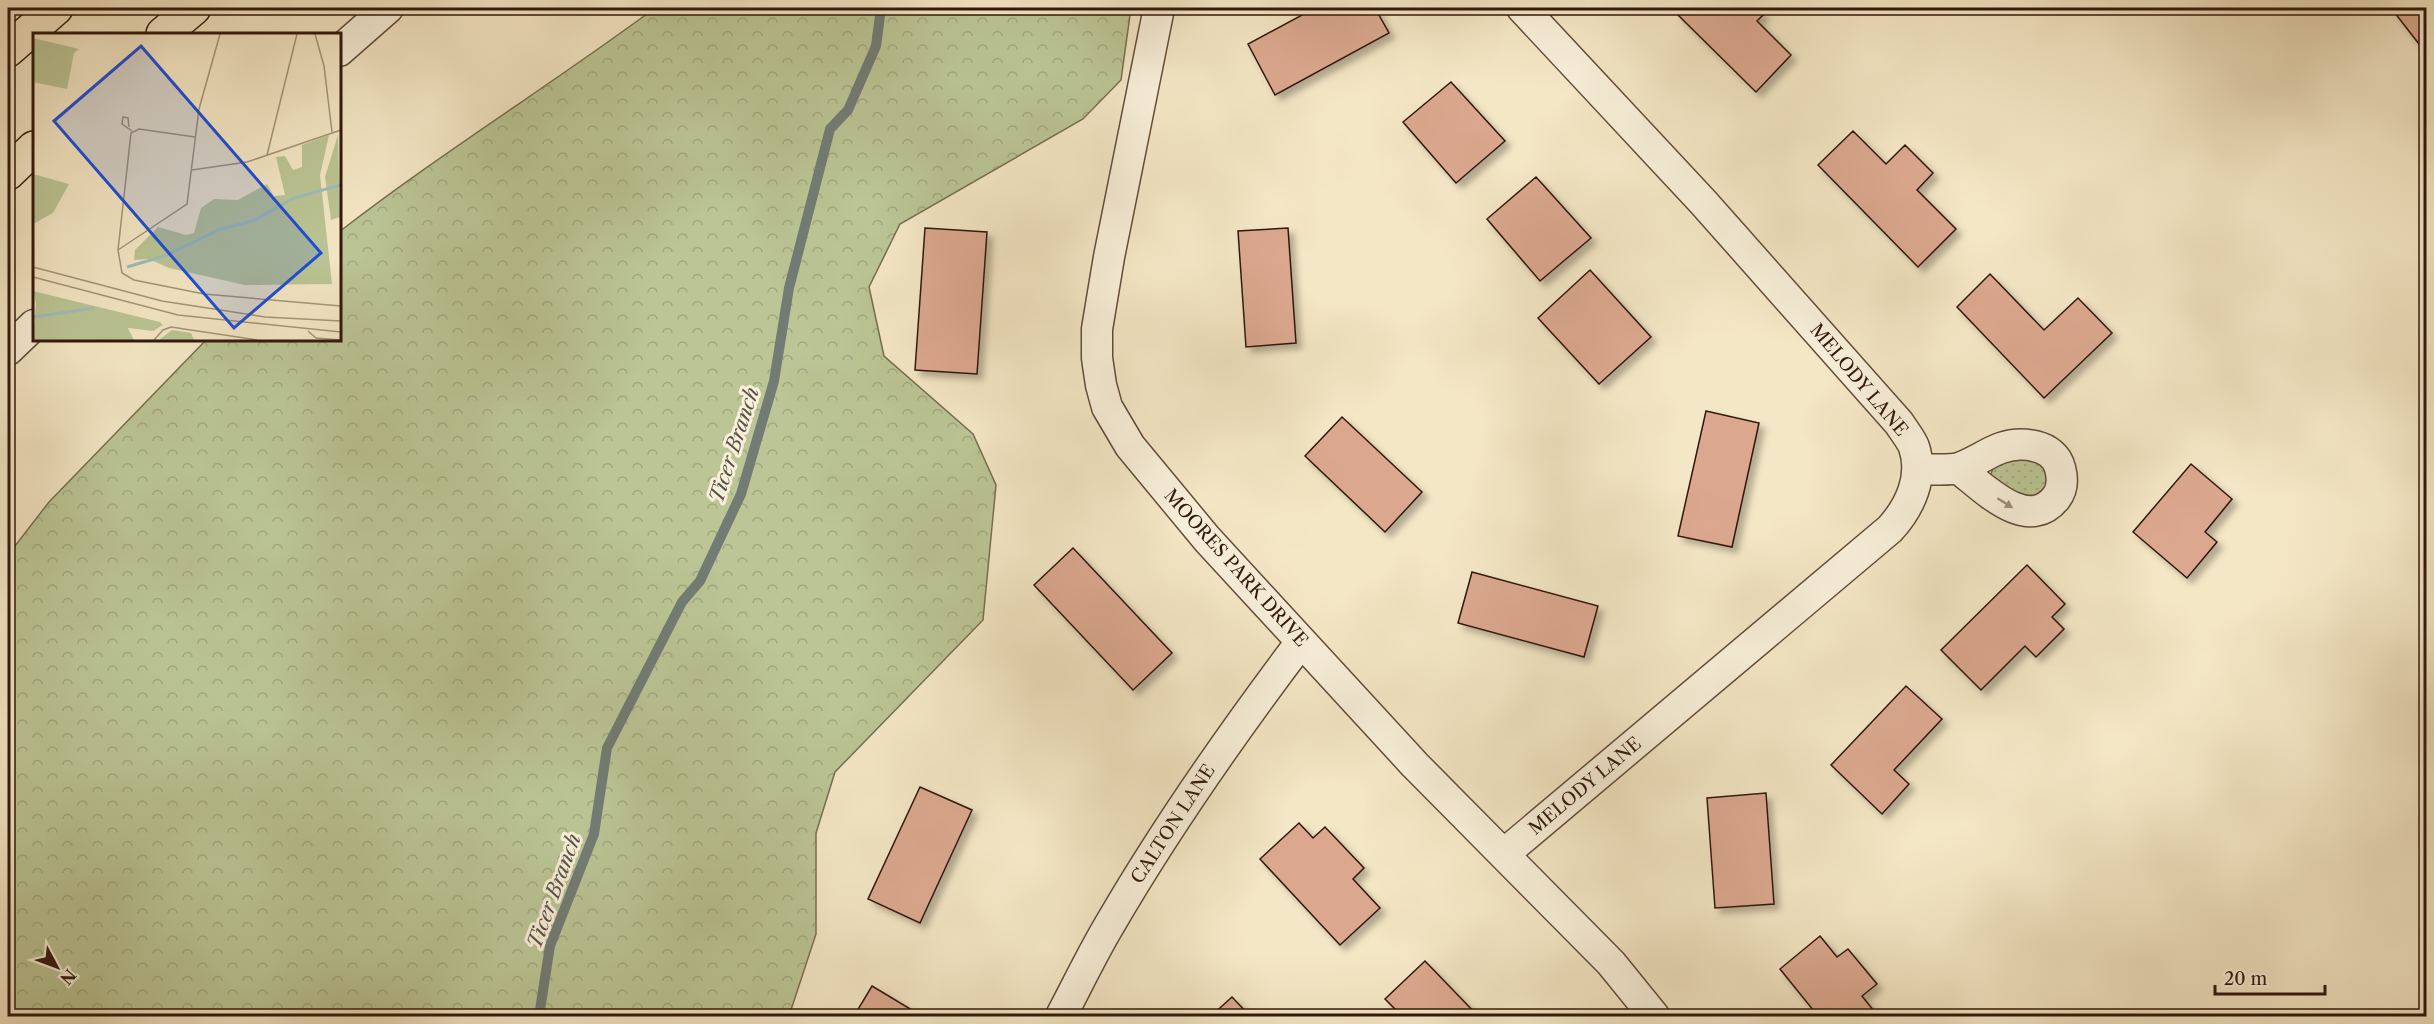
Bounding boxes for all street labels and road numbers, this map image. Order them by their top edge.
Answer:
street label: MELODY LANE [1806,319,1912,441]
street label: MOORES PARK DRIVE [1159,485,1313,651]
street label: MELODY LANE [1524,733,1646,839]
street label: CALTON LANE [1126,760,1220,888]

